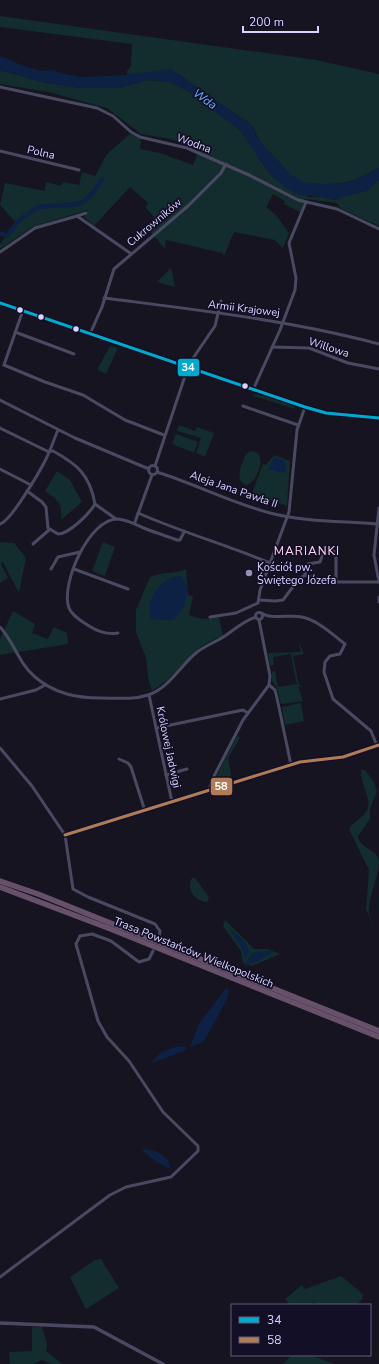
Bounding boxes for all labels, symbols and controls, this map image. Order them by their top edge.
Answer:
scale bar [243,8,318,34]
text: 200 m [249,14,284,30]
water label: Wda [190,85,220,113]
street label: Wodna [174,130,213,157]
street label: Polna [25,142,56,163]
street label: Cukrowników [124,195,185,250]
street label: Armii Krajowej [207,297,281,320]
unlabelled marker [15,305,25,315]
unlabelled marker [36,312,46,322]
unlabelled marker [71,324,81,334]
street label: Willowa [306,334,351,361]
line badge: 34 [177,358,200,377]
text: 34 [181,360,195,375]
unlabelled marker [240,381,250,391]
street label: Aleja Jana Pawła II [188,467,280,512]
district label: MARIANKI [274,543,340,559]
place label: Kościół pw. Świętego Józefa [257,560,336,588]
marker: Kościół pw. Świętego Józefa [244,568,254,578]
street label: Królowej Jadwigi [153,705,184,789]
line badge: 58 [210,777,233,796]
text: 58 [214,779,228,794]
street label: Trasa Powstańców Wielkopolskich [112,913,276,991]
legend [231,1304,371,1356]
text: 34 [267,1312,281,1328]
text: 58 [267,1332,281,1348]

